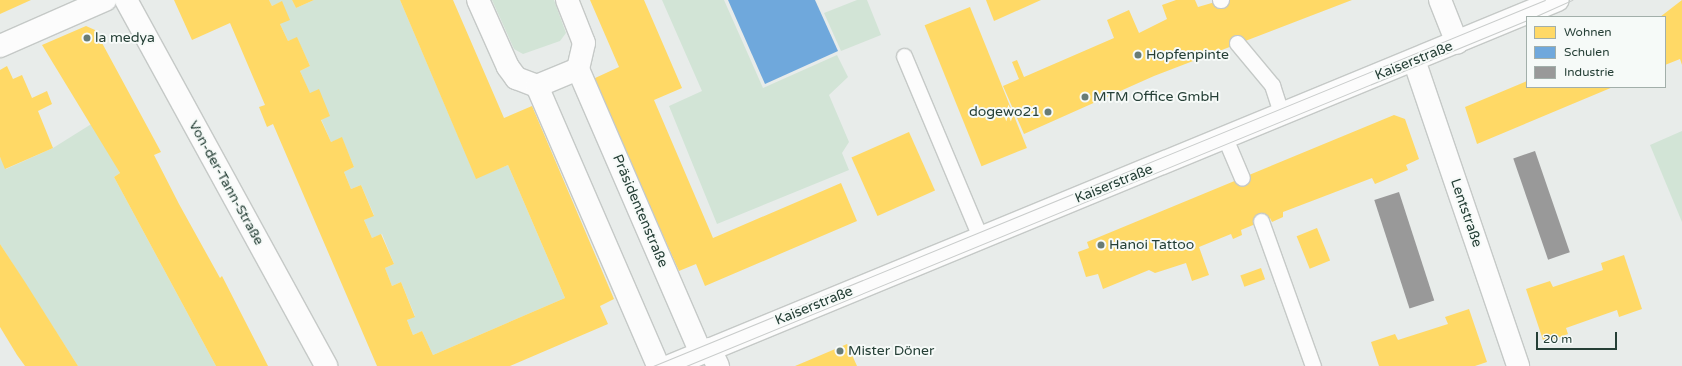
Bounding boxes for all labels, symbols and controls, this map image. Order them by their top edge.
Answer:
legend [1526,16,1666,88]
text: Wohnen [1564,25,1612,39]
place label: la medya [95,30,155,46]
marker: la medya [82,33,92,43]
street label: Kaiserstraße [1373,38,1455,84]
text: Schulen [1564,45,1609,59]
place label: Hopfenpinte [1146,47,1229,63]
marker: Hopfenpinte [1133,50,1143,60]
text: Industrie [1564,65,1614,79]
place label: MTM Office GmbH [1093,89,1220,105]
marker: MTM Office GmbH [1080,92,1090,102]
place label: dogewo21 [969,104,1040,120]
marker: dogewo21 [1043,107,1053,117]
street label: Von-der-Tann-Straße [185,118,267,248]
street label: Präsidentenstraße [609,152,671,270]
street label: Kaiserstraße [1073,161,1155,207]
street label: Lentstraße [1446,177,1486,249]
place label: Hanoi Tattoo [1109,237,1194,253]
marker: Hanoi Tattoo [1096,240,1106,250]
street label: Kaiserstraße [773,283,855,329]
scale bar [1538,324,1619,350]
text: 20 m [1543,332,1572,346]
place label: Mister Döner [848,343,934,359]
marker: Mister Döner [835,346,845,356]

